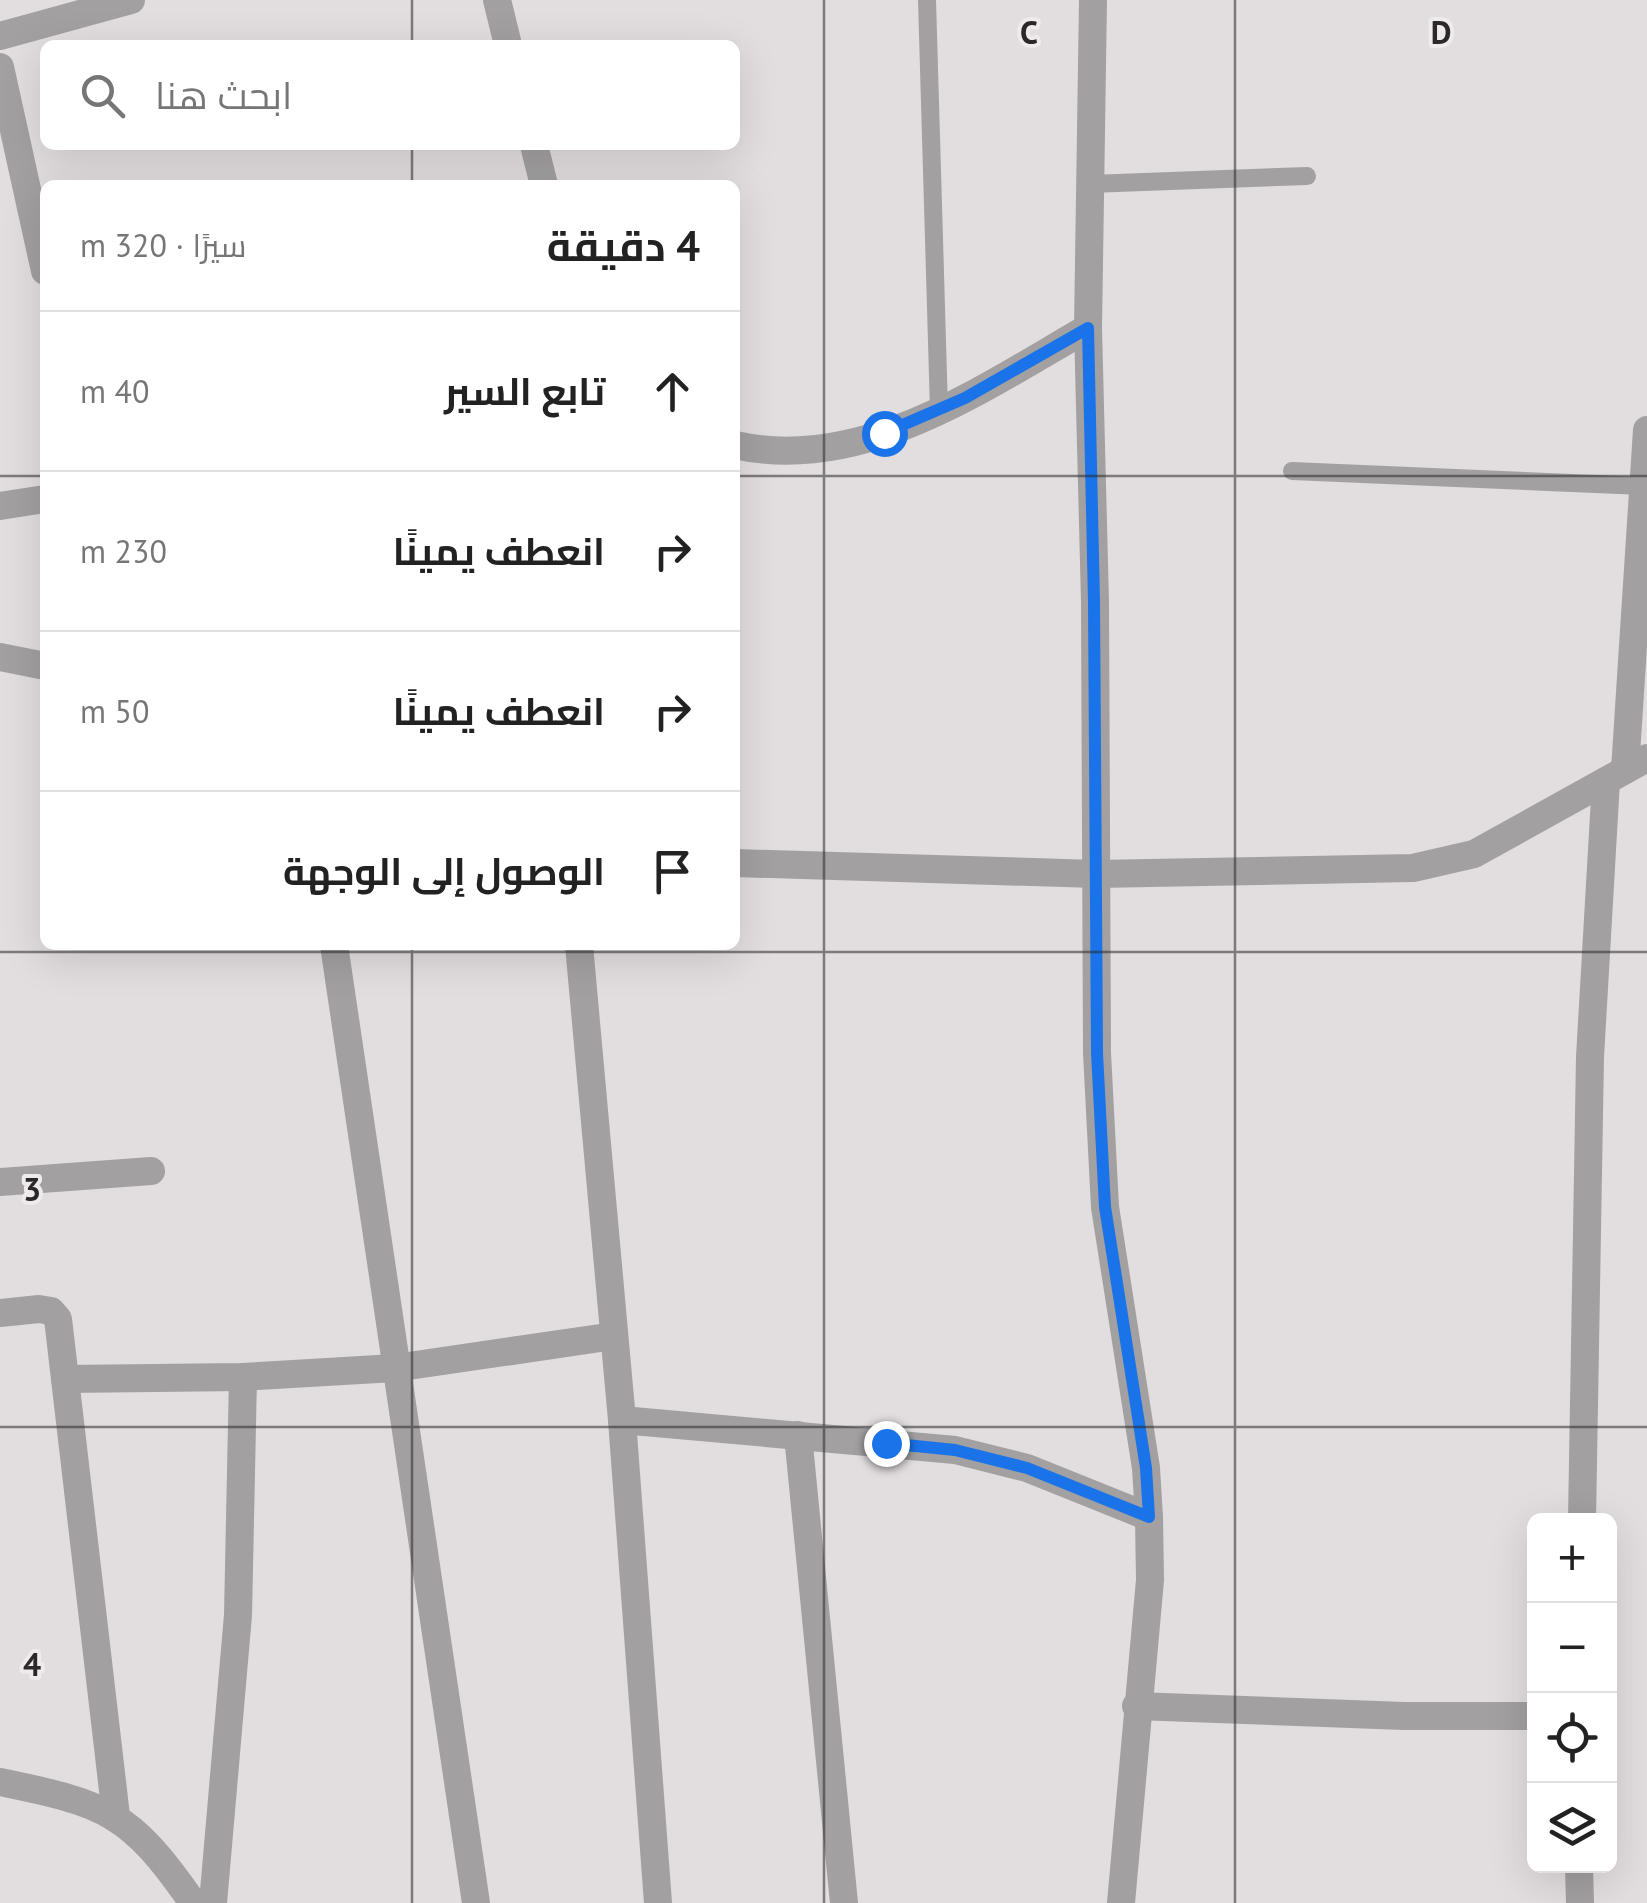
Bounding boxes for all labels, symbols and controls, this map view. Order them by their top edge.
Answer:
text: C [1020,11,1038,53]
text: D [1431,11,1451,53]
search box [40,40,740,150]
icon: search [75,68,130,123]
text: ابحث هنا [155,70,292,119]
text: 4 دقيقة [547,218,700,273]
text: سيرًا · 320 m [80,224,247,266]
icon: ahead [645,364,700,419]
text: تابع السير [444,366,605,415]
text: 40 m [80,370,149,412]
route start [862,411,908,457]
icon: right [645,524,700,579]
text: انعطف يمينًا [393,526,605,575]
text: 230 m [80,530,167,572]
icon: right [645,684,700,739]
text: انعطف يمينًا [393,686,605,735]
text: 50 m [80,690,149,732]
icon: arrive [645,844,700,899]
text: الوصول إلى الوجهة [283,846,605,895]
text: 3 [23,1168,41,1210]
route end [864,1421,910,1467]
map controls [1527,1513,1617,1873]
button: + [1527,1513,1617,1603]
button: − [1527,1603,1617,1693]
text: 4 [23,1643,41,1685]
button: locate [1527,1693,1617,1783]
button: layers [1527,1783,1617,1873]

